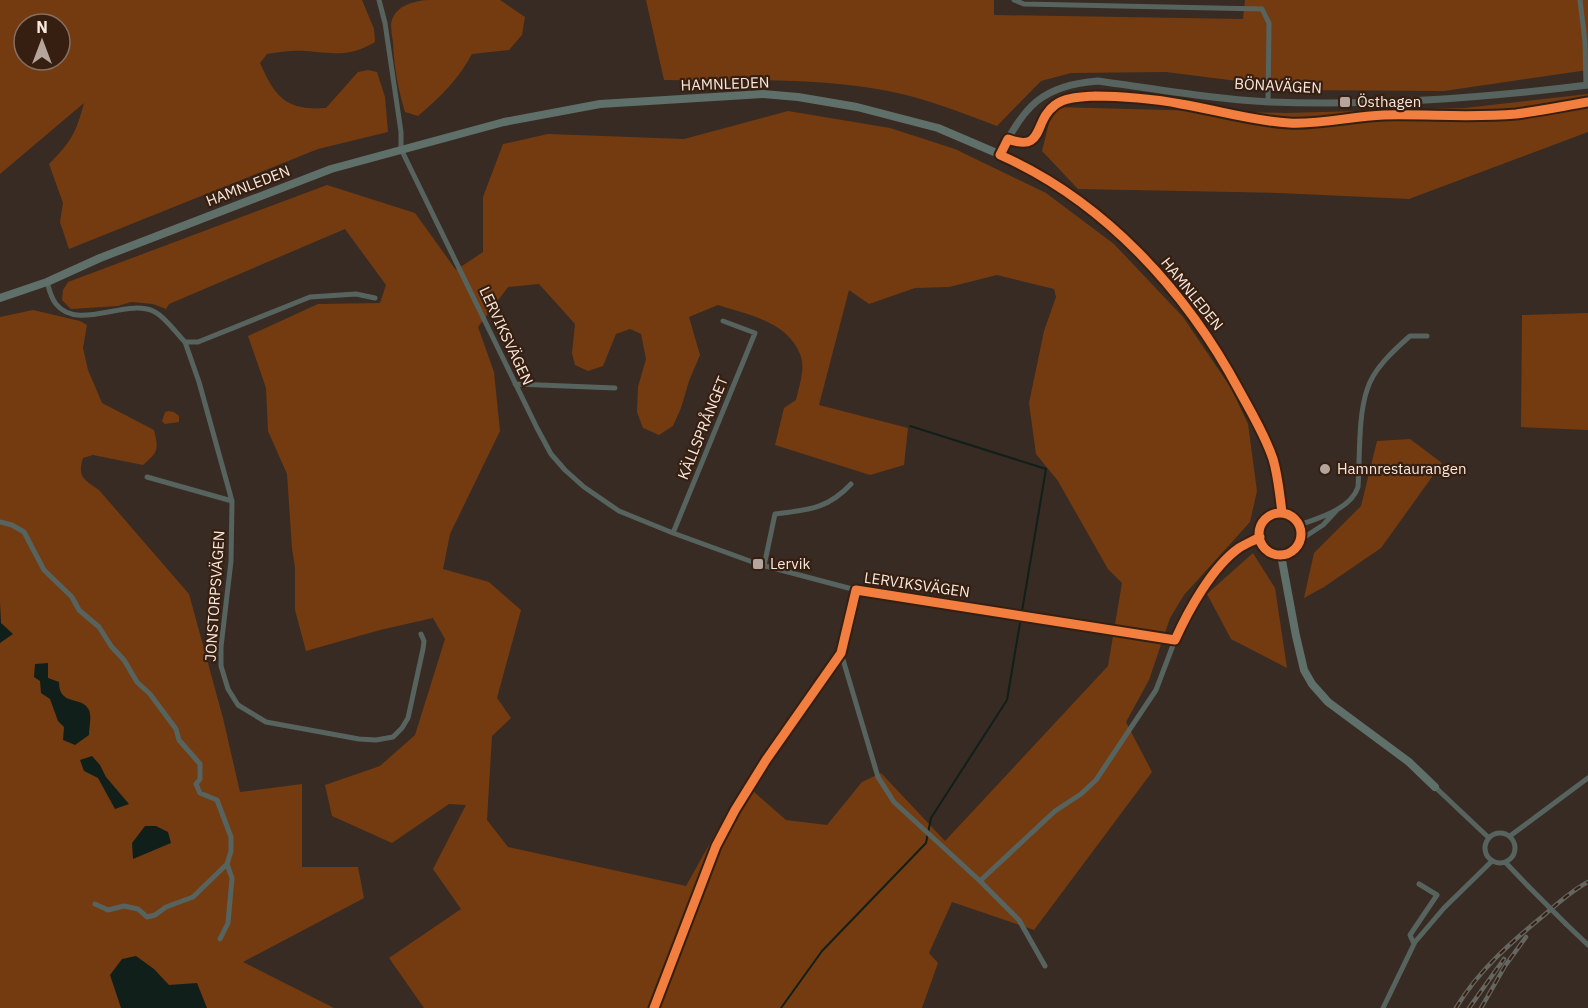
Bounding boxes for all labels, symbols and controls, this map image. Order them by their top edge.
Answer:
north arrow [12,12,72,72]
text: N [36,17,48,37]
street label: HAMNLEDEN [680,72,770,95]
street label: BÖNAVÄGEN [1234,74,1322,97]
place label: Östhagen [1357,92,1421,111]
marker: Östhagen [1338,95,1352,109]
street label: HAMNLEDEN [203,161,293,210]
street label: HAMNLEDEN [1157,253,1228,334]
street label: LERVIKSVÄGEN [475,284,538,388]
street label: KÄLLSPRÅNGET [673,373,732,482]
place label: Hamnrestaurangen [1337,459,1466,478]
marker: Hamnrestaurangen [1318,462,1332,476]
street label: JONSTORPSVÄGEN [200,530,229,662]
place label: Lervik [770,554,810,573]
marker: Lervik [751,557,765,571]
street label: LERVIKSVÄGEN [863,568,971,601]

